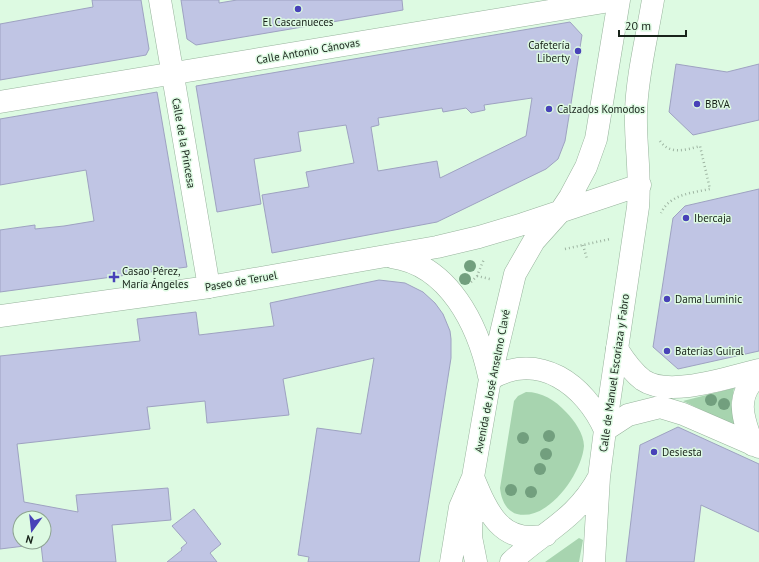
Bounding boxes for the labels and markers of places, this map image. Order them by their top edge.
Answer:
marker: El Cascanueces [293,4,303,14]
place label: El Cascanueces [263,15,334,29]
place label: Cafetería Liberty [528,38,571,65]
marker: Cafetería Liberty [573,46,583,56]
place label: BBVA [705,97,731,111]
marker: BBVA [692,99,702,109]
place label: Calzados Komodos [557,102,645,116]
marker: Calzados Komodos [544,104,554,114]
place label: Ibercaja [694,211,731,225]
marker: Ibercaja [681,213,691,223]
place label: Casao Pérez, María Ángeles [122,264,189,291]
marker: Casao Pérez, María Ángeles [109,272,119,282]
place label: Dama Luminic [675,292,742,306]
marker: Dama Luminic [662,294,672,304]
place label: Baterías Guiral [675,344,745,358]
marker: Baterías Guiral [662,346,672,356]
place label: Desiesta [662,445,702,459]
marker: Desiesta [649,447,659,457]

